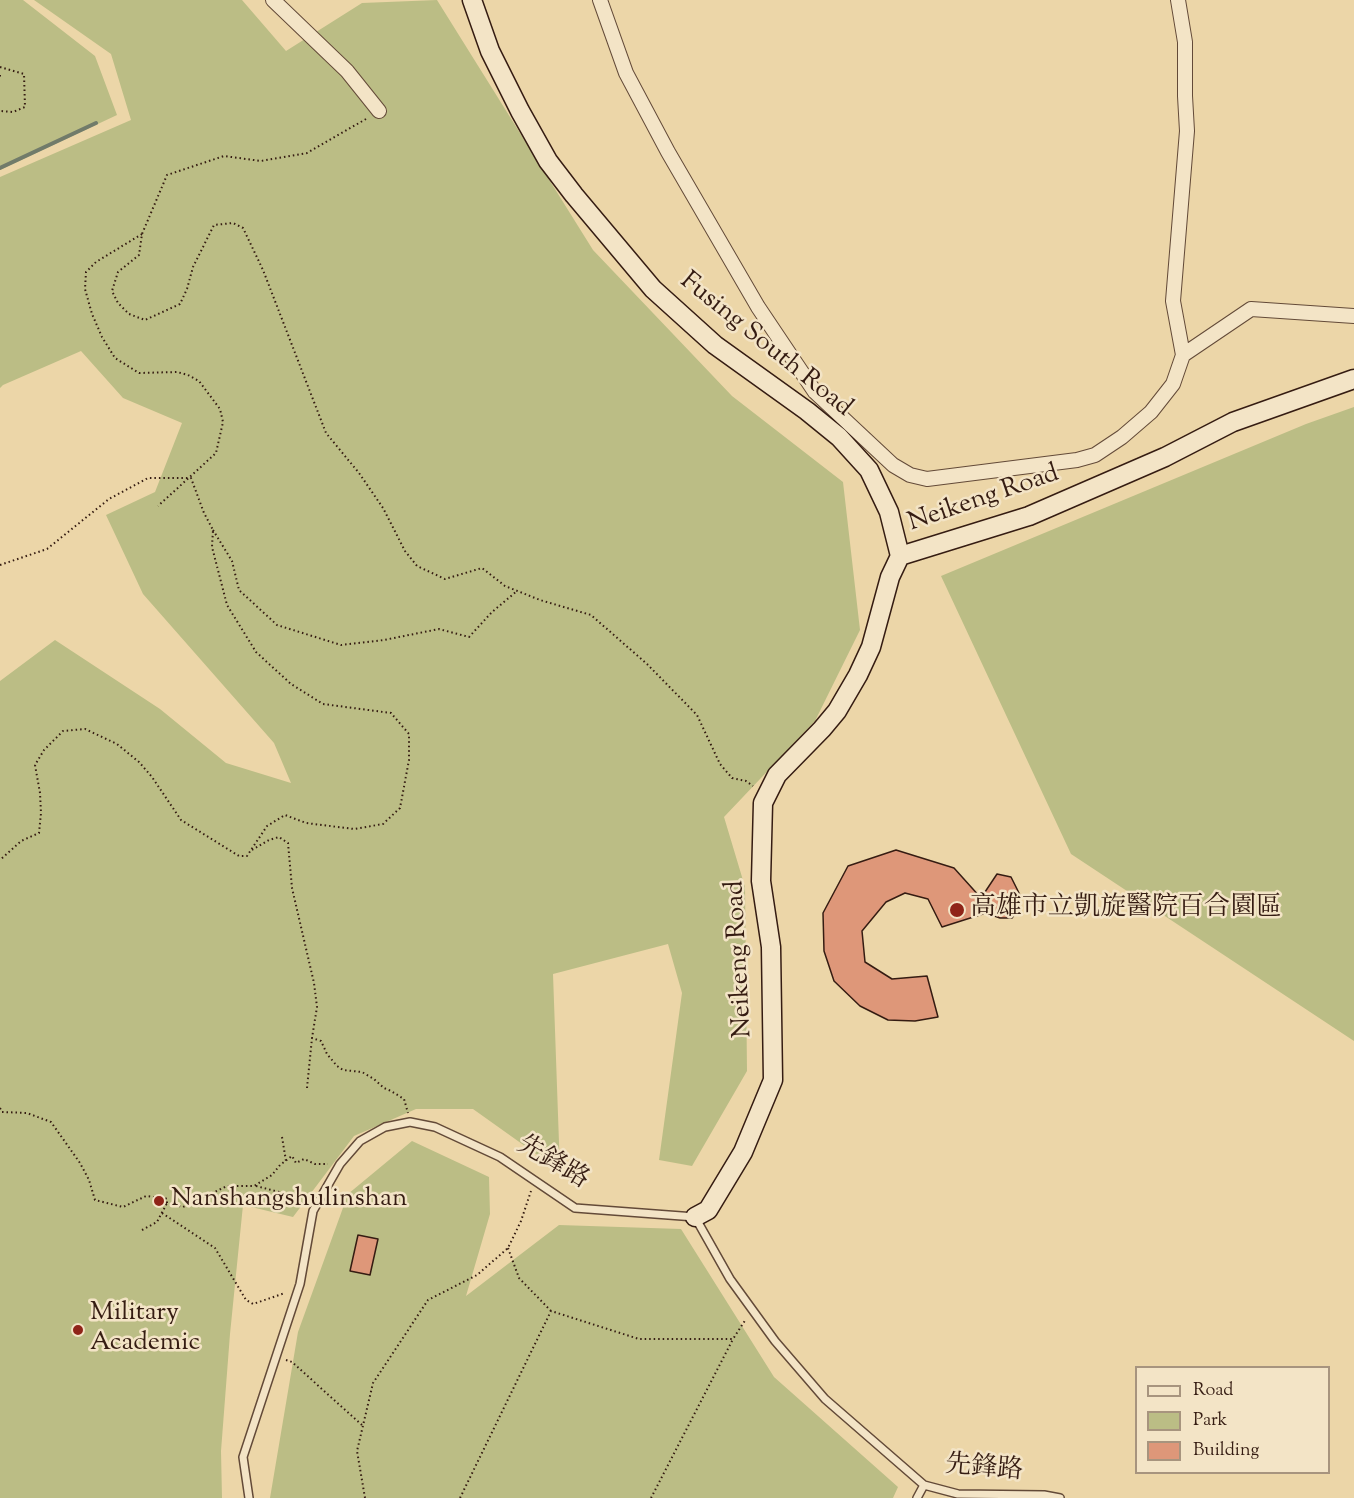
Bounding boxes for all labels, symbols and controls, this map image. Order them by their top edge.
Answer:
street label: Fusing South Road [673,267,857,425]
street label: Neikeng Road [904,460,1064,540]
street label: Neikeng Road [721,880,761,1038]
place label: 高雄市立凱旋醫院百合園區 [970,894,1282,926]
marker: 高雄市立凱旋醫院百合園區 [948,901,966,919]
street label: 先鋒路 [511,1131,593,1197]
place label: Nanshangshulinshan [171,1185,407,1217]
marker: Nanshangshulinshan [152,1194,166,1208]
place label: Military Academic [90,1299,200,1360]
marker: Military Academic [71,1323,85,1337]
legend [1135,1366,1330,1474]
text: Road [1193,1378,1233,1404]
text: Park [1193,1408,1227,1434]
text: Building [1193,1438,1259,1464]
street label: 先鋒路 [944,1451,1024,1489]

